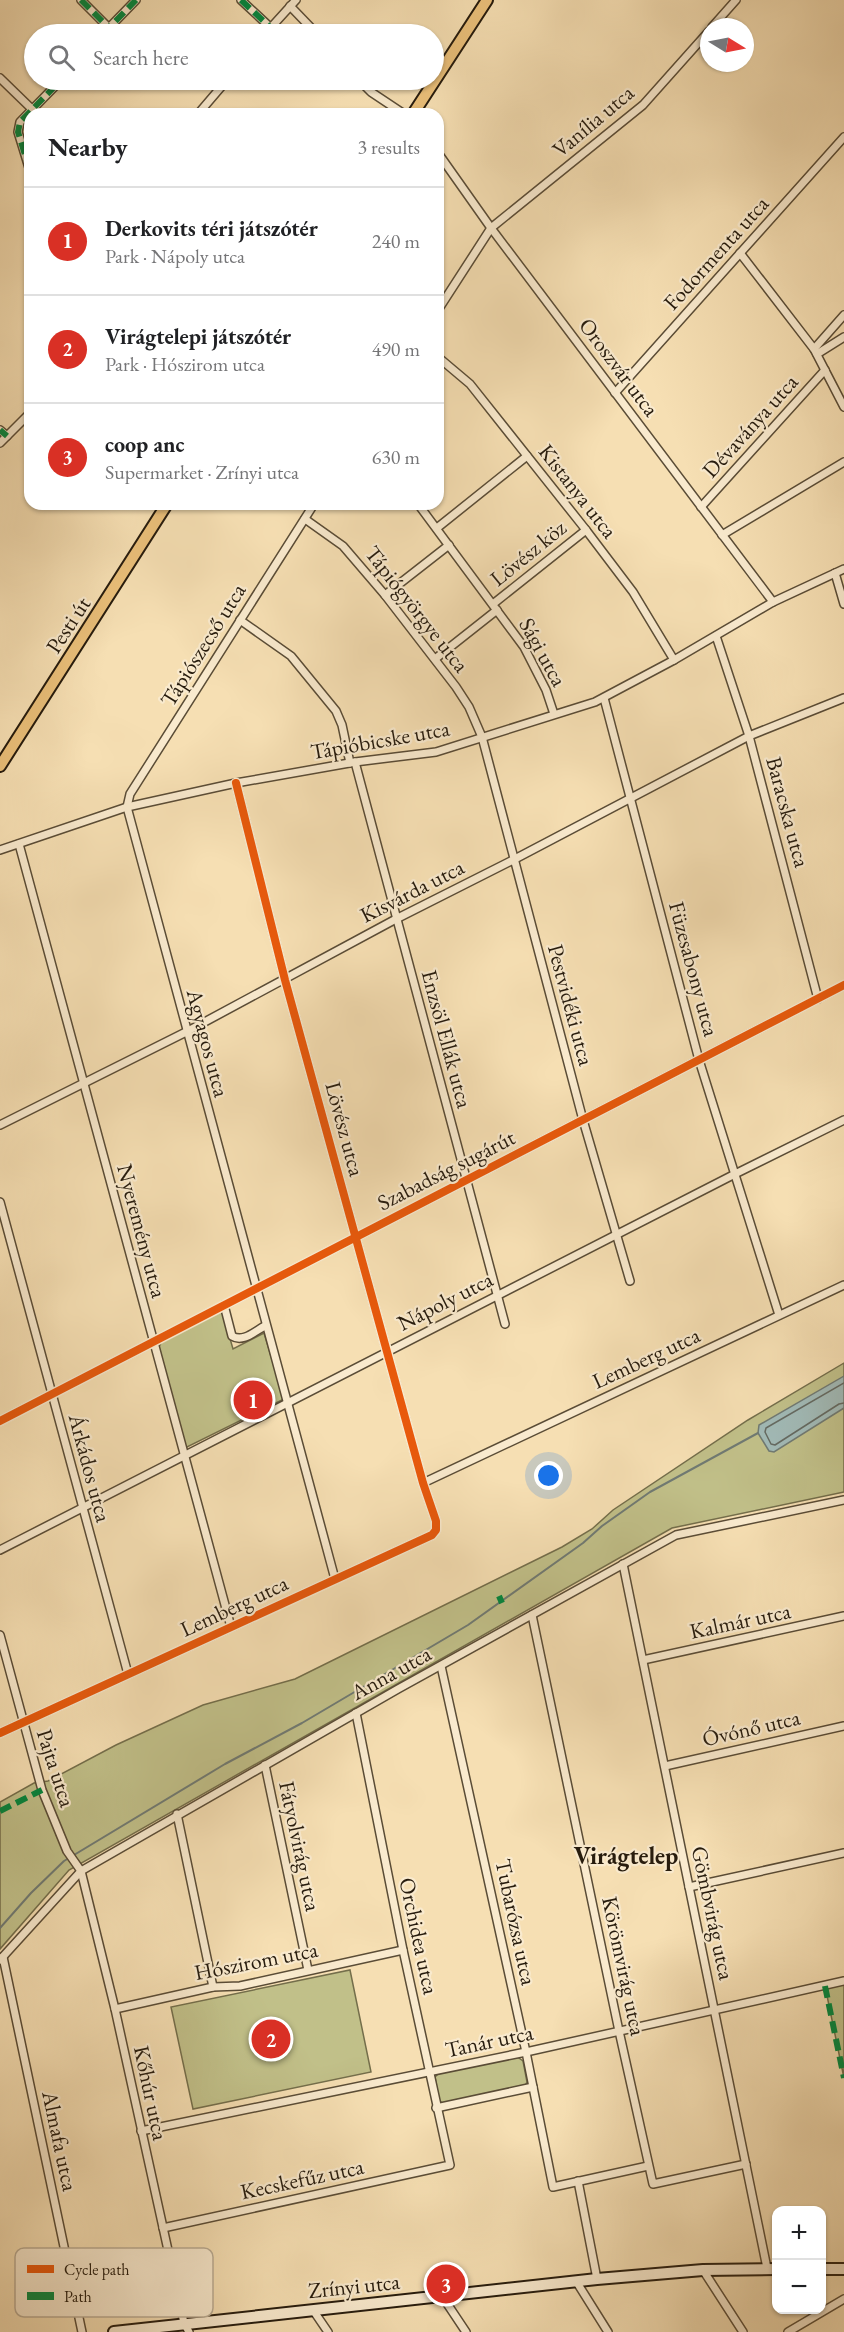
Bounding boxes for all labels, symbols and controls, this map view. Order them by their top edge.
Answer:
north arrow [700,18,754,72]
search box [24,24,444,90]
icon: search [45,41,78,74]
text: Search here [93,43,188,72]
street label: Vanília utca [546,78,640,164]
text: Nearby [48,130,128,164]
text: 3 results [357,134,420,160]
street label: Fodormenta utca [657,190,775,316]
text: Derkovits téri játszótér [105,214,318,243]
text: 1 [62,228,73,254]
text: 240 m [372,228,420,254]
text: Park · Nápoly utca [105,243,245,269]
street label: Oroszvár utca [572,312,666,422]
text: Virágtelepi játszótér [105,322,291,351]
text: 2 [62,336,73,362]
text: 490 m [372,336,420,362]
text: Park · Hószirom utca [105,351,265,377]
street label: Dévaványa utca [696,368,804,484]
text: coop anc [105,430,185,459]
street label: Kistanya utca [532,438,624,544]
text: 3 [62,444,73,470]
text: 630 m [372,444,420,470]
text: Supermarket · Zrínyi utca [105,459,299,485]
street label: Lövész köz [484,513,573,593]
street label: Tápiógyörgye utca [358,540,476,679]
street label: Tápiószecső utca [154,578,252,712]
street label: Pesti út [39,591,97,659]
street label: Sági utca [512,612,574,692]
street label: Tápióbicske utca [308,713,452,767]
street label: Baracska utca [759,754,817,871]
street label: Kisvárda utca [355,852,469,930]
street label: Füzesabony utca [662,898,726,1040]
street label: Pestvidéki utca [541,941,601,1069]
street label: Enzsöl Ellák utca [415,967,479,1112]
street label: Agyagos utca [179,985,236,1100]
street label: Lövész utca [318,1079,372,1180]
street label: Szabadság sugárút [372,1123,520,1217]
street label: Nyeremény utca [110,1161,174,1301]
street label: Nápoly utca [392,1265,498,1337]
street label: Lemberg utca [587,1320,705,1396]
pin: 1 [234,1378,272,1422]
street label: Árkádos utca [61,1410,118,1526]
your location [534,1461,563,1490]
street label: Lemberg utca [175,1568,293,1644]
street label: Kalmár utca [687,1596,793,1646]
street label: Anna utca [345,1639,437,1707]
street label: Óvónő utca [699,1703,803,1753]
street label: Pajta utca [30,1725,82,1811]
street label: Fátyolvirág utca [272,1778,328,1914]
district label: Virágtelep [574,1840,678,1872]
street label: Gömbvirág utca [685,1843,741,1983]
street label: Tubarózsa utca [488,1856,544,1988]
street label: Orchidea utca [392,1875,446,1997]
street label: Körömvirág utca [595,1894,653,2039]
street label: Hószirom utca [192,1935,320,1987]
pin: 2 [252,2016,290,2062]
street label: Tanár utca [442,2017,536,2064]
street label: Kőhúr utca [127,2043,175,2143]
street label: Almafa utca [35,2087,85,2194]
street label: Kecskefűz utca [238,2152,367,2206]
map controls [772,2206,826,2314]
button: + [772,2206,826,2260]
legend [15,2248,213,2317]
text: Cycle path [64,2259,129,2280]
button: − [772,2260,826,2314]
pin: 3 [426,2262,466,2306]
street label: Zrínyi utca [307,2267,402,2305]
text: Path [64,2286,92,2307]

